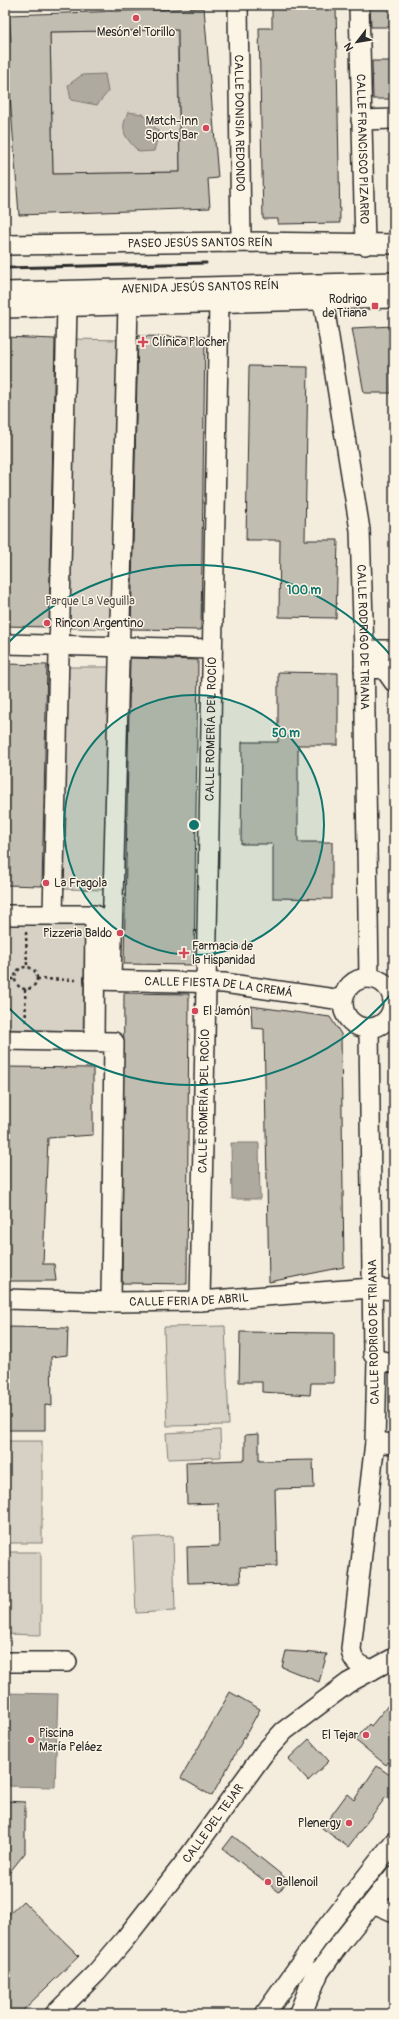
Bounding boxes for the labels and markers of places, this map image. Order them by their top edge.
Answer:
marker: Mesón el Torillo [131,13,141,23]
place label: Mesón el Torillo [97,25,176,40]
place label: Match-Inn Sports Bar [145,114,199,143]
marker: Match-Inn Sports Bar [201,123,211,133]
place label: Rodrigo de Triana [322,292,368,321]
marker: Rodrigo de Triana [370,301,380,311]
place label: Clínica Plocher [152,335,227,350]
marker: Clínica Plocher [137,336,149,348]
place label: Rincon Argentino [55,616,144,631]
marker: Rincon Argentino [42,618,52,628]
centre of rings [187,818,201,832]
place label: La Fragola [54,876,107,891]
marker: La Fragola [41,878,51,888]
place label: Pizzeria Baldo [43,926,113,941]
marker: Pizzeria Baldo [115,928,125,938]
place label: Farmacia de la Hispanidad [192,939,255,968]
marker: Farmacia de la Hispanidad [179,948,189,958]
place label: El Jamón [203,1004,250,1019]
marker: El Jamón [190,1006,200,1016]
place label: Piscina María Peláez [39,1726,102,1755]
place label: El Tejar [322,1728,359,1743]
marker: El Tejar [361,1730,371,1740]
marker: Piscina María Peláez [26,1735,36,1745]
place label: Plenergy [298,1816,341,1831]
marker: Plenergy [344,1818,354,1828]
place label: Ballenoil [276,1875,318,1890]
marker: Ballenoil [263,1877,273,1887]

